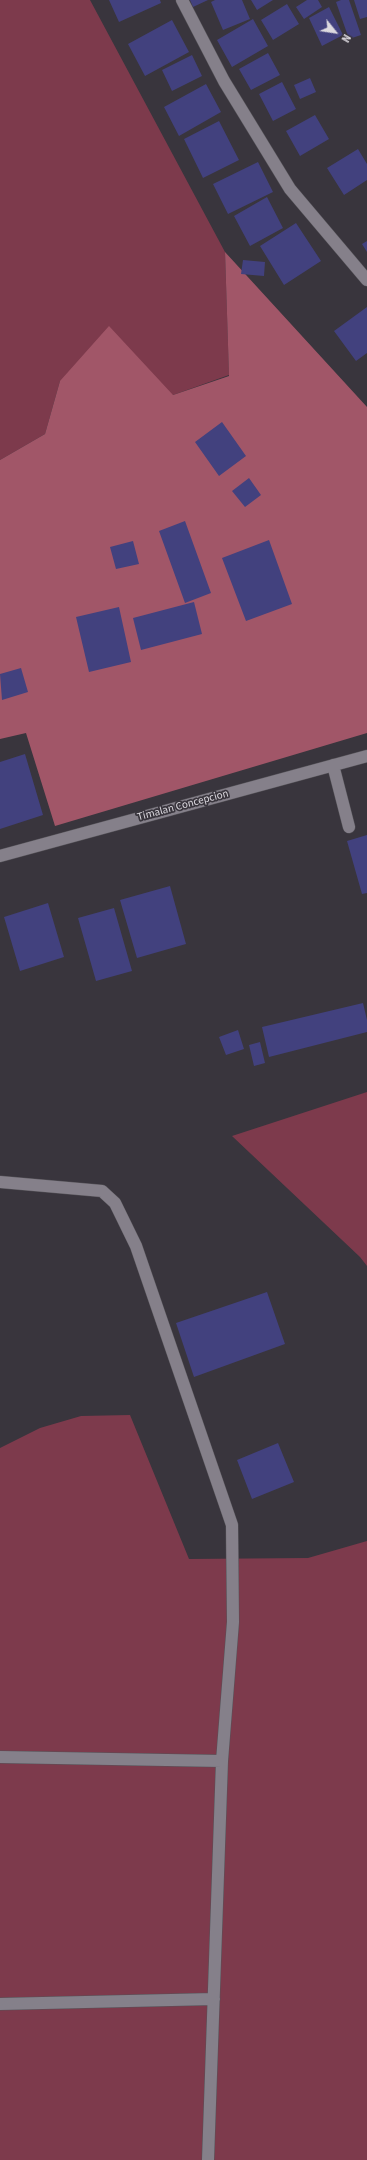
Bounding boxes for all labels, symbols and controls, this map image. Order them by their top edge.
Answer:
north arrow [315,12,355,52]
text: N [338,31,354,45]
street label: Timalan Concepcion [136,787,230,825]

